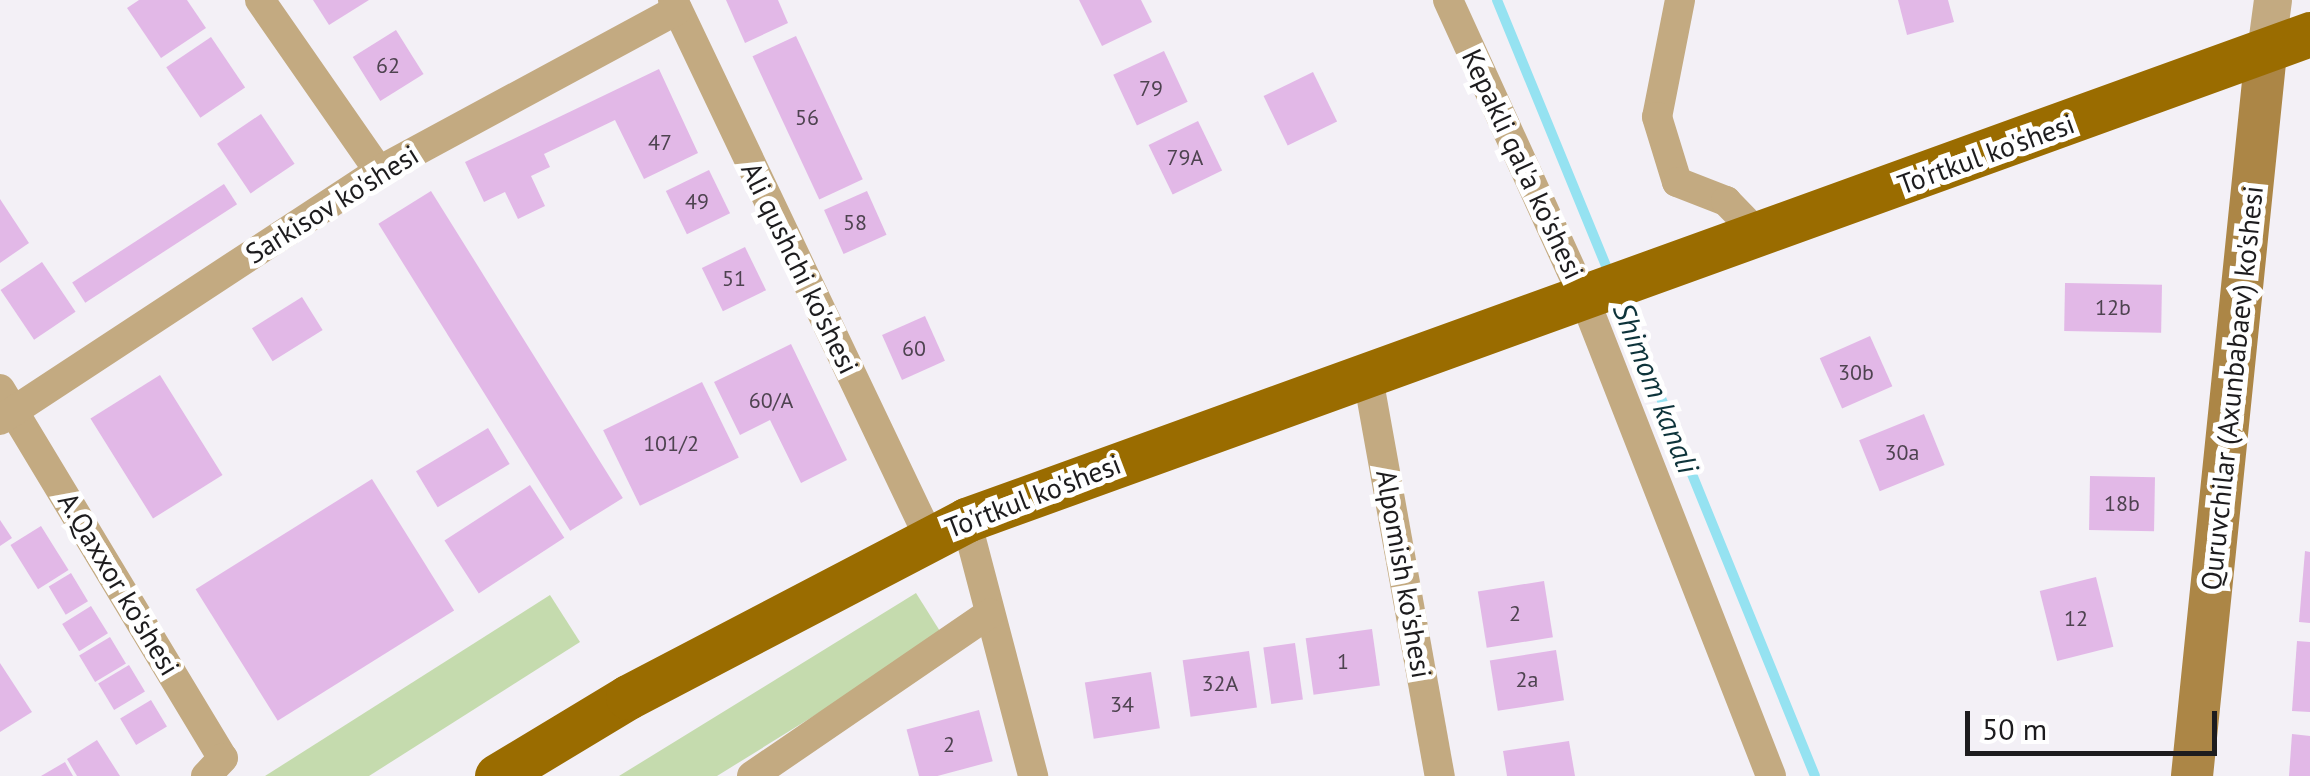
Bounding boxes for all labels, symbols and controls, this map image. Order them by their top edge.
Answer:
street label: Kepakli qal'a ko'shesi [1455,44,1591,284]
house number: 62 [376,53,400,79]
house number: 79 [1139,76,1163,102]
house number: 56 [795,105,819,131]
street label: To'rtkul ko'shesi [1893,107,2079,201]
house number: 47 [648,130,672,156]
street label: Sarkisov ko'shesi [239,137,425,271]
house number: 79A [1167,145,1203,171]
street label: Ali qushchi ko'shesi [734,157,866,379]
street label: Quruvchilar (Axunbabaev) ko'shesi [2194,184,2270,592]
house number: 49 [685,189,709,215]
house number: 58 [843,210,867,236]
house number: 51 [722,266,746,292]
house number: 12b [2095,295,2131,321]
water label: Shimom kanali [1605,297,1707,479]
house number: 60 [902,336,926,362]
house number: 30b [1838,360,1874,386]
house number: 60/A [749,388,793,414]
house number: 101/2 [643,431,699,457]
house number: 30a [1885,440,1919,466]
street label: To'rtkul ko'shesi [940,447,1126,545]
street label: Alpomish ko'shesi [1369,467,1439,681]
street label: A.Qaxxor ko'shesi [51,486,187,682]
house number: 18b [2104,491,2140,517]
house number: 2 [1509,601,1521,627]
house number: 12 [2064,606,2088,632]
house number: 1 [1337,649,1349,675]
house number: 2a [1516,667,1538,693]
house number: 32A [1202,671,1238,697]
scale bar [1970,691,2222,753]
house number: 34 [1110,692,1134,718]
text: 50 m [1982,709,2047,748]
house number: 2 [943,732,955,758]

